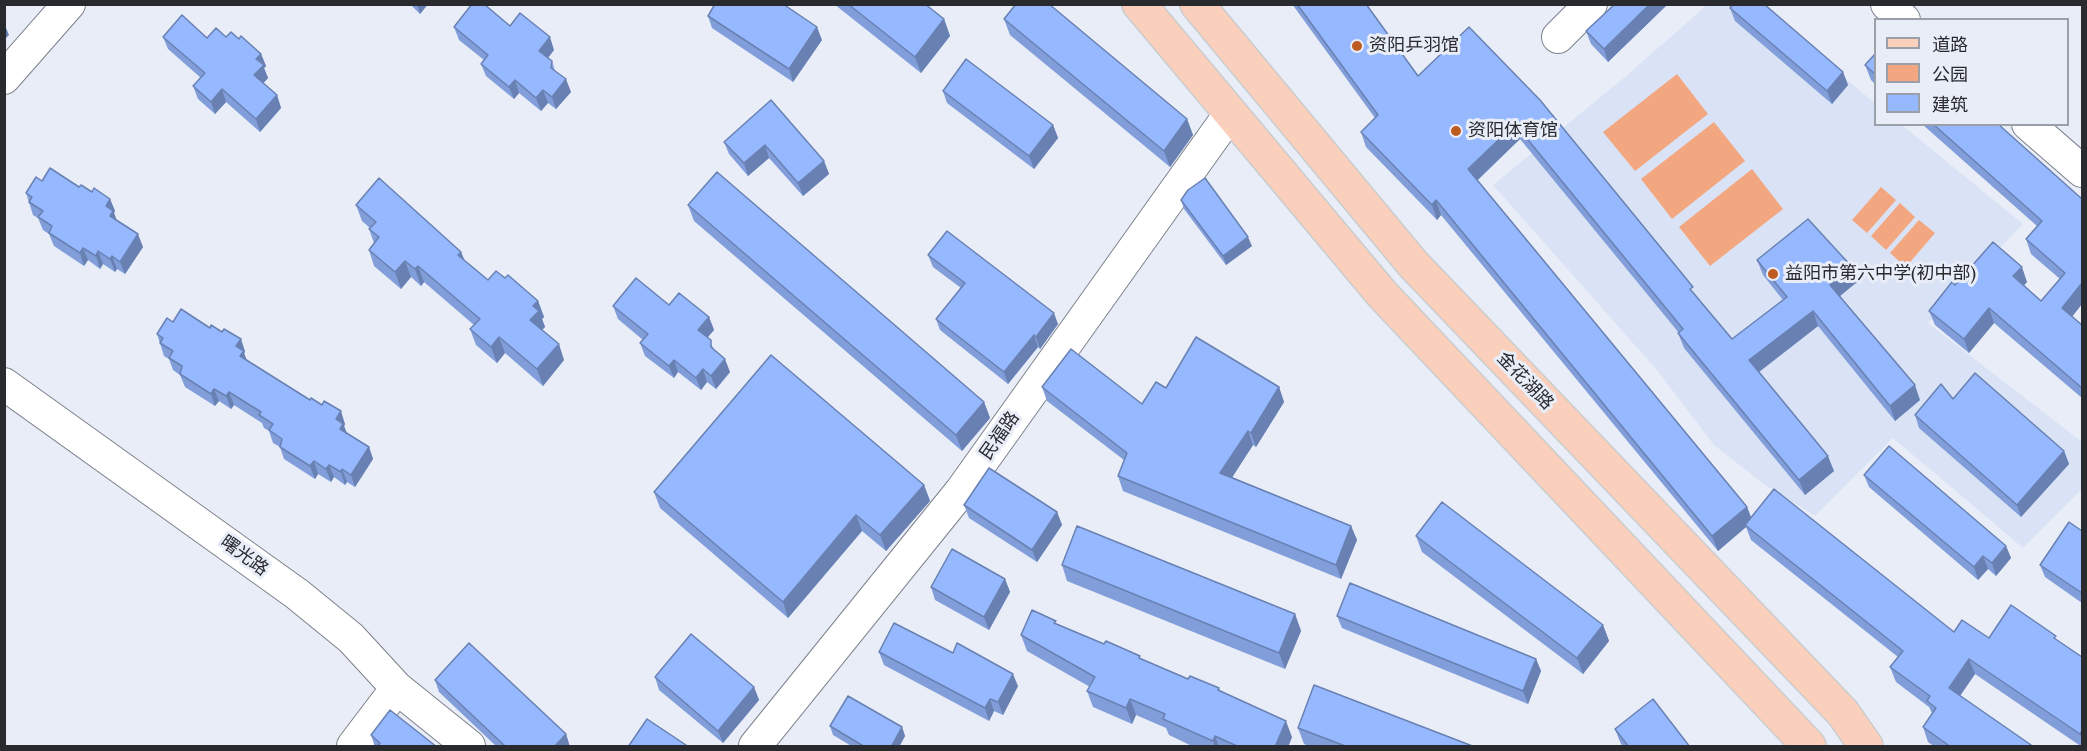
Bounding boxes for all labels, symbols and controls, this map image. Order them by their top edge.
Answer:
legend [1874,18,2069,126]
text: 道路 [1932,33,1968,56]
place label: 资阳乒羽馆 [1369,35,1459,57]
marker: 资阳乒羽馆 [1350,39,1364,53]
text: 公园 [1932,63,1968,86]
text: 建筑 [1932,93,1968,116]
place label: 资阳体育馆 [1468,120,1558,142]
marker: 资阳体育馆 [1449,124,1463,138]
place label: 益阳市第六中学(初中部) [1785,263,1976,285]
marker: 益阳市第六中学(初中部) [1766,267,1780,281]
street label: 金花湖路 [1492,348,1558,414]
street label: 民福路 [976,408,1024,464]
street label: 曙光路 [216,531,272,581]

